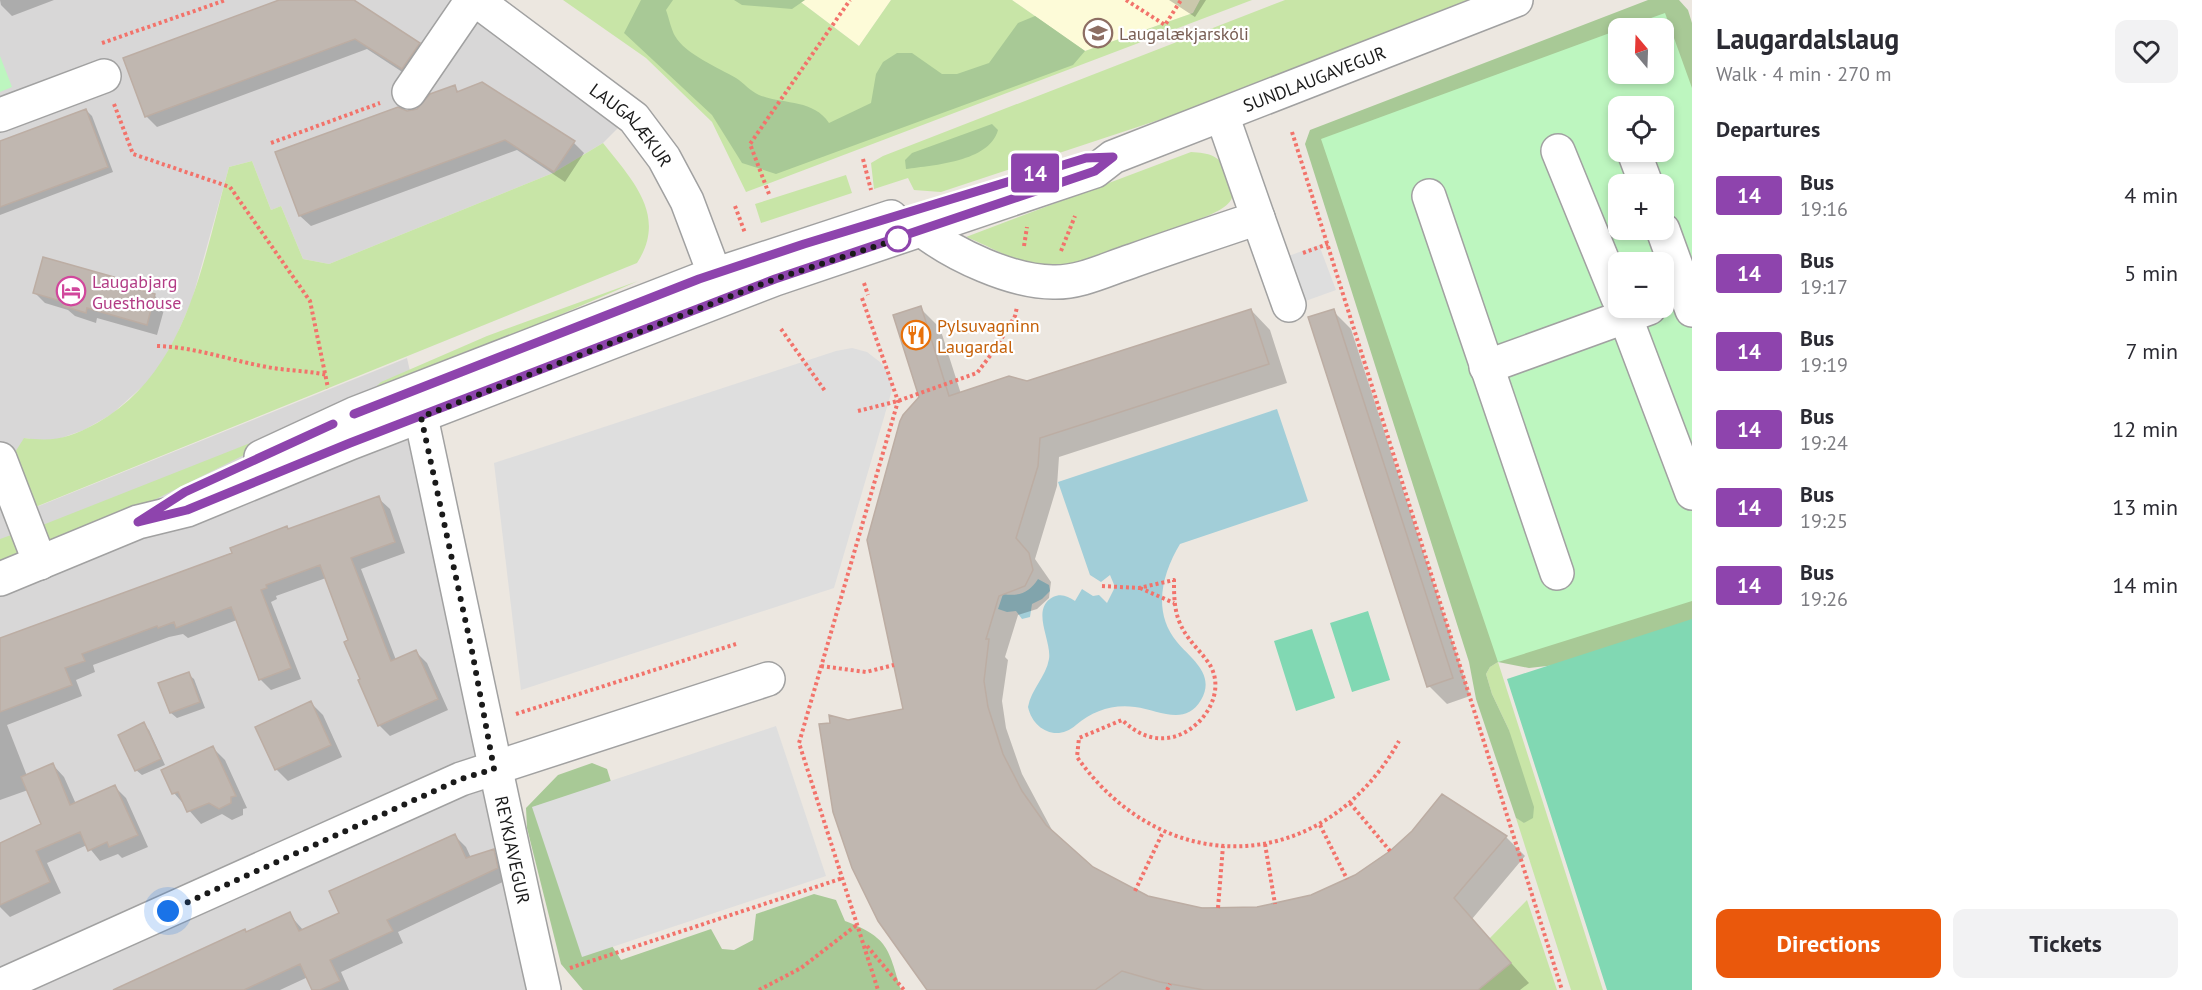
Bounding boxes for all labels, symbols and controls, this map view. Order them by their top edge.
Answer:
school or university icon: Laugalækjarskóli [1082,17,1114,49]
north arrow [1608,18,1674,84]
map controls [1608,18,1674,318]
text: Laugardalslaug [1716,20,1899,57]
button: heart [2115,20,2178,83]
place label: Laugalækjarskóli [1119,22,1249,45]
street label: SUNDLAUGAVEGUR [1240,40,1389,117]
text: Walk · 4 min · 270 m [1716,61,1892,87]
street label: LAUGALÆKUR [585,78,678,170]
button: locate [1608,96,1674,162]
text: Departures [1716,115,1820,143]
line badge: 14 [1008,154,1062,192]
text: 14 [1023,160,1047,187]
text: Bus [1800,168,1834,196]
button: + [1608,174,1674,240]
text: 4 min [2124,181,2178,209]
text: 14 [1737,182,1761,209]
text: 19:16 [1800,196,1848,222]
unlabelled marker [885,226,911,252]
text: Bus [1800,246,1834,274]
button: − [1608,252,1674,318]
text: 5 min [2124,259,2178,287]
text: 14 [1737,260,1761,287]
place label: Laugabjarg Guesthouse [92,270,181,314]
text: 19:17 [1800,274,1848,300]
hotel icon: Laugabjarg Guesthouse [55,275,87,307]
place label: Pylsuvagninn Laugardal [937,314,1040,358]
restaurant icon: Pylsuvagninn Laugardal [900,319,932,351]
text: Bus [1800,324,1834,352]
text: 7 min [2126,337,2178,365]
text: 14 [1737,338,1761,365]
text: 19:19 [1800,352,1848,378]
text: Bus [1800,402,1834,430]
text: 12 min [2112,415,2178,443]
text: 14 [1737,416,1761,443]
text: 19:24 [1800,430,1848,456]
text: Bus [1800,480,1834,508]
text: 13 min [2112,493,2178,521]
text: 14 [1737,494,1761,521]
text: 19:25 [1800,508,1848,534]
text: Bus [1800,558,1834,586]
text: 14 min [2112,571,2178,599]
text: 14 [1737,572,1761,599]
text: 19:26 [1800,586,1848,612]
street label: REYKJAVEGUR [490,794,536,906]
your location [153,896,183,926]
button: Directions [1716,909,1941,978]
button: Tickets [1953,909,2178,978]

